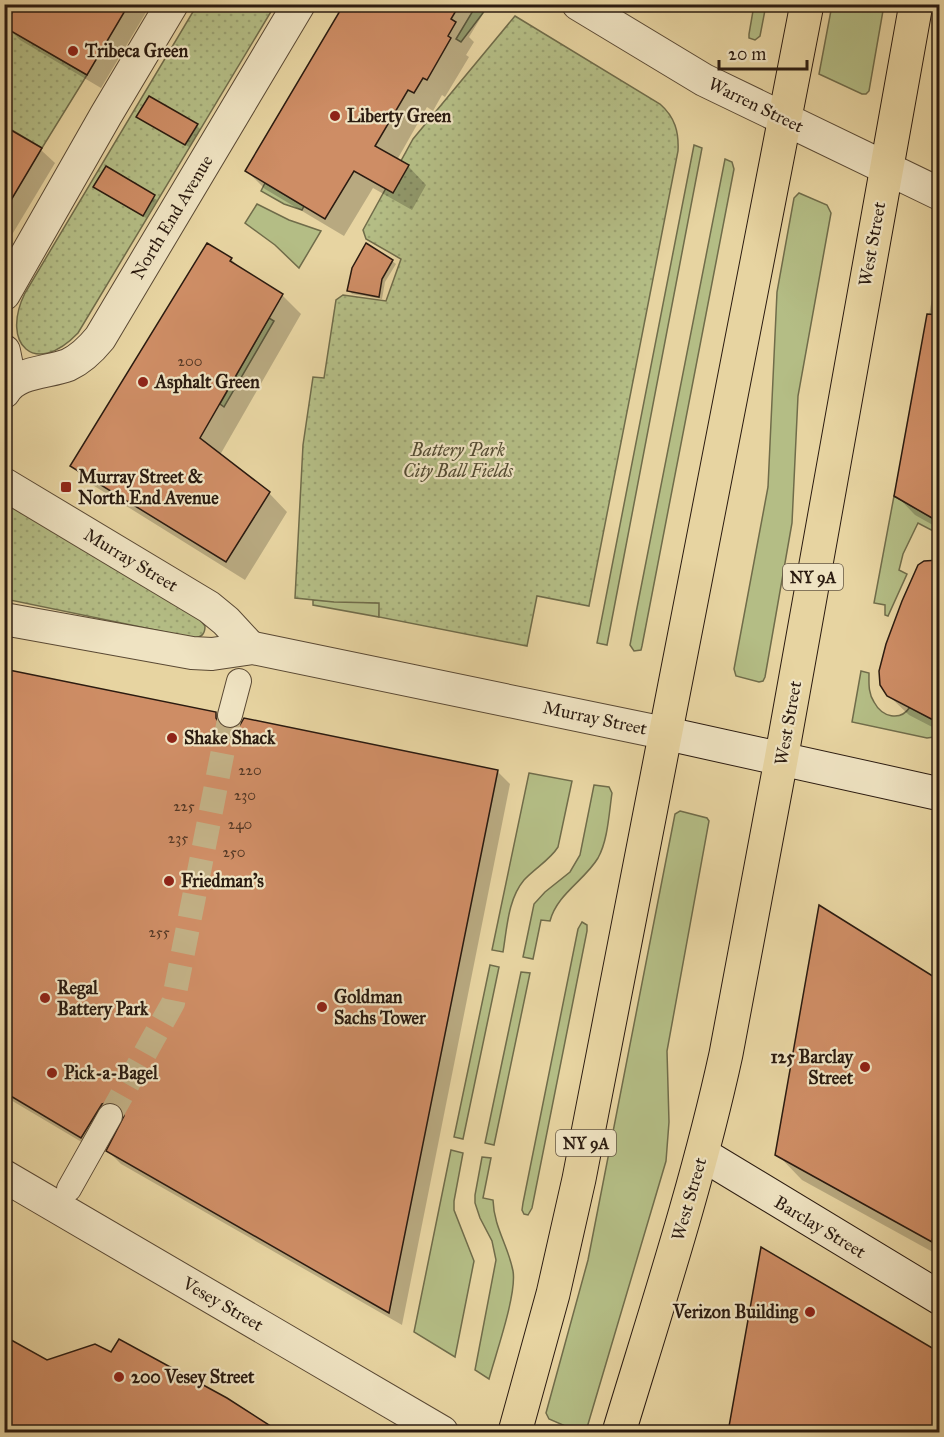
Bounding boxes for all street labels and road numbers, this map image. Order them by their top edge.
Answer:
street label: Warren Street [705,73,808,138]
street label: North End Avenue [126,151,218,283]
street label: West Street [854,199,890,288]
street label: Murray Street [80,523,183,597]
road number: NY 9A [783,564,843,590]
street label: West Street [770,678,806,767]
street label: Murray Street [541,696,650,740]
road number: NY 9A [556,1130,616,1156]
street label: West Street [667,1154,712,1243]
street label: Barclay Street [770,1191,870,1263]
street label: Vesey Street [178,1272,268,1336]

